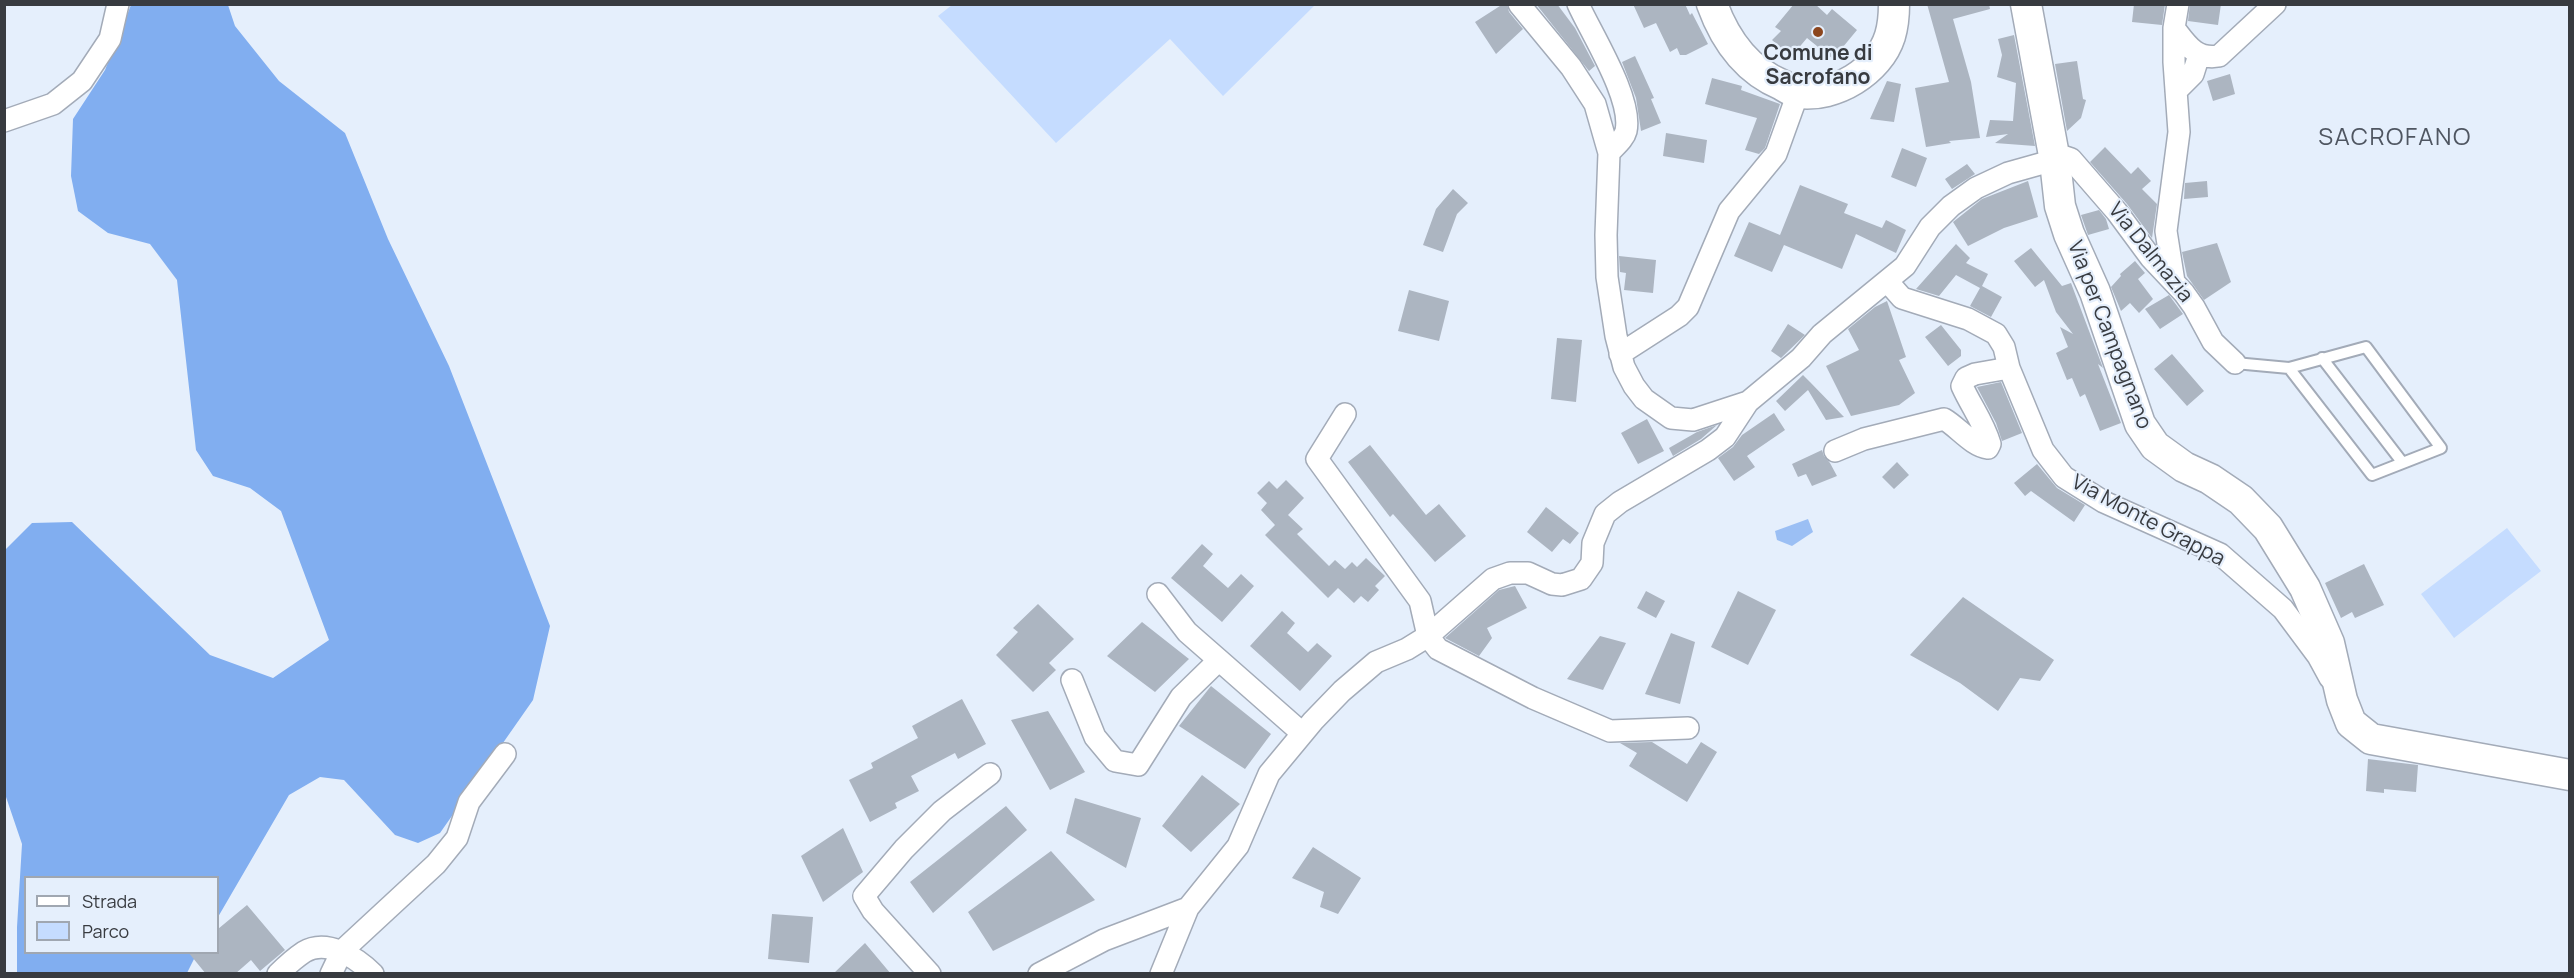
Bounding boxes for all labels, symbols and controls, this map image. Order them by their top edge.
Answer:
marker: Comune di Sacrofano [1811,25,1825,39]
place label: Comune di Sacrofano [1763,41,1873,91]
district label: SACROFANO [2318,124,2472,152]
street label: Via Dalmazia [2102,198,2198,308]
street label: Via per Campagnano [2061,237,2157,433]
street label: Via Monte Grappa [2067,470,2229,572]
legend [24,876,219,954]
text: Strada [82,889,137,913]
text: Parco [82,919,129,943]

